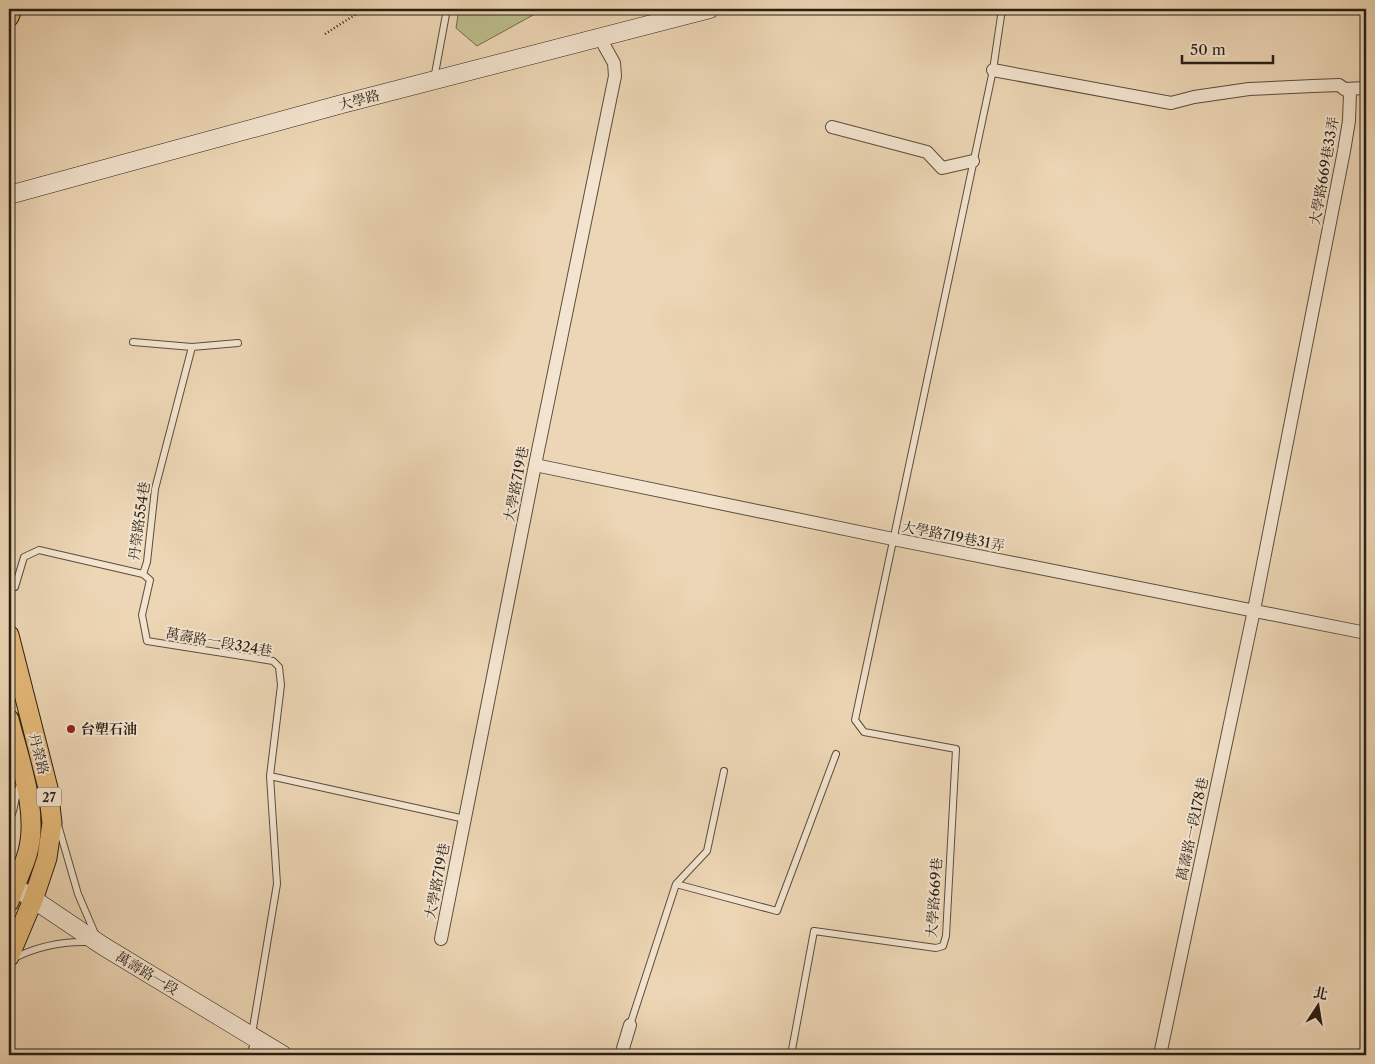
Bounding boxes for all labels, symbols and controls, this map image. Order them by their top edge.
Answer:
scale bar [1182,32,1274,64]
text: 50 m [1190,40,1226,59]
street label: 大學路 [336,86,382,114]
street label: 大學路669巷33弄 [1306,115,1342,227]
street label: 大學路719巷 [500,444,532,524]
street label: 丹榮路554巷 [125,480,153,562]
street label: 大學路719巷31弄 [900,517,1006,555]
street label: 萬壽路一段324巷 [164,624,274,660]
place label: 台塑石油 [81,720,137,738]
marker: 台塑石油 [65,723,77,735]
street label: 丹榮路 [25,731,53,777]
street label: 萬壽路一段178巷 [1172,776,1212,882]
road number: 27 [36,788,62,806]
street label: 大學路719巷 [421,841,453,921]
street label: 大學路669巷 [922,857,946,939]
street label: 萬壽路一段 [112,947,182,999]
north arrow [1292,982,1342,1032]
text: 北 [1312,983,1329,1004]

